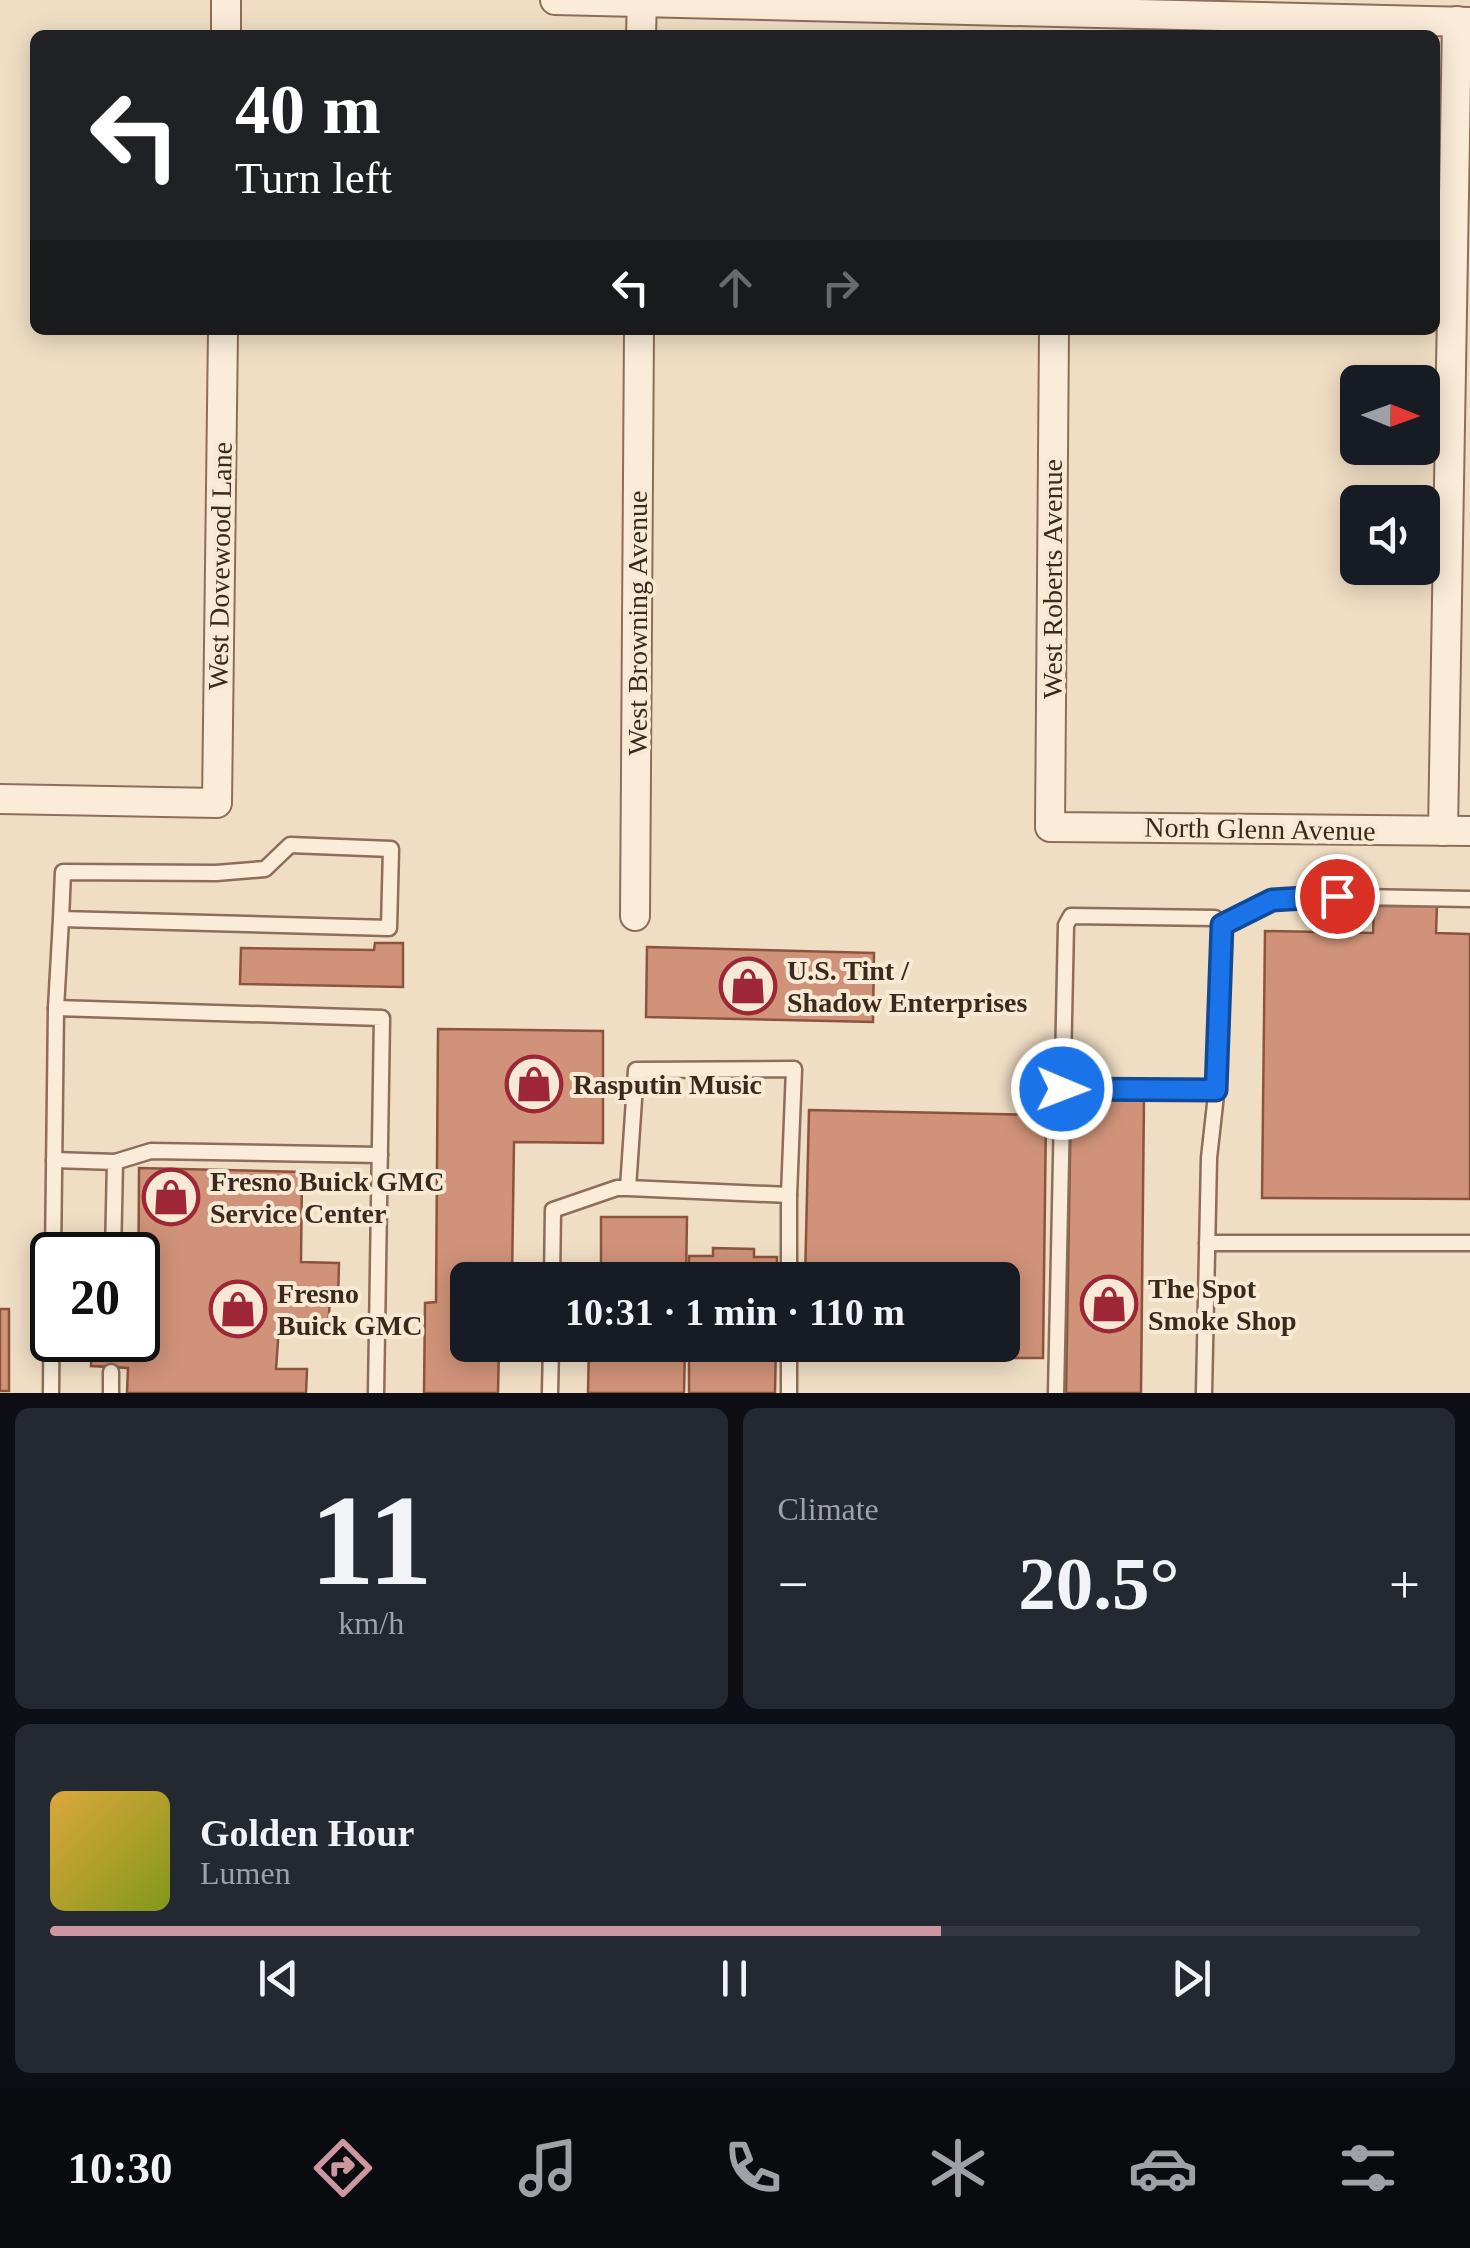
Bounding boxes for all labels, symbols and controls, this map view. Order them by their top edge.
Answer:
icon: left [70,70,200,200]
text: 40 m [235,71,381,148]
text: Turn left [235,153,392,203]
icon: left [603,260,658,315]
icon: ahead [708,260,763,315]
icon: right [813,260,868,315]
north arrow [1340,365,1440,465]
map controls [1340,365,1440,585]
street label: West Dovewood Lane [202,442,238,690]
street label: West Roberts Avenue [1037,459,1068,699]
button: sound [1340,485,1440,585]
street label: West Browning Avenue [622,491,653,755]
street label: North Glenn Avenue [1144,811,1376,847]
pin [1295,854,1380,939]
icon: arrive [1310,869,1365,924]
place label: U.S. Tint / Shadow Enterprises [787,955,1027,1018]
shop icon: U.S. Tint / Shadow Enterprises [718,956,778,1016]
position arrow [1010,1037,1114,1141]
shop icon: Rasputin Music [504,1054,564,1114]
place label: Rasputin Music [573,1069,762,1100]
place label: Fresno Buick GMC Service Center [210,1166,444,1229]
shop icon: Fresno Buick GMC Service Center [141,1167,201,1227]
speed limit sign: 20 [30,1232,160,1362]
place label: The Spot Smoke Shop [1148,1273,1297,1336]
shop icon: The Spot Smoke Shop [1079,1274,1139,1334]
place label: Fresno Buick GMC [277,1278,422,1341]
shop icon: Fresno Buick GMC [208,1279,268,1339]
text: 10:31 · 1 min · 110 m [565,1291,905,1333]
text: 11 [310,1468,433,1612]
text: Climate [778,1491,879,1527]
text: 20.5° [1018,1542,1179,1625]
text: − [778,1554,809,1615]
text: + [1389,1554,1420,1615]
text: km/h [338,1605,404,1641]
text: Golden Hour [200,1812,414,1854]
text: Lumen [200,1855,291,1891]
icon: previous [251,1951,306,2006]
icon: pause [707,1951,762,2006]
icon: next [1164,1951,1219,2006]
icon: directions [308,2133,378,2203]
icon: music [513,2133,583,2203]
icon: phone [718,2133,788,2203]
icon: climate [923,2133,993,2203]
icon: car [1128,2133,1198,2203]
icon: filters [1333,2133,1403,2203]
text: 10:30 [68,2143,173,2193]

